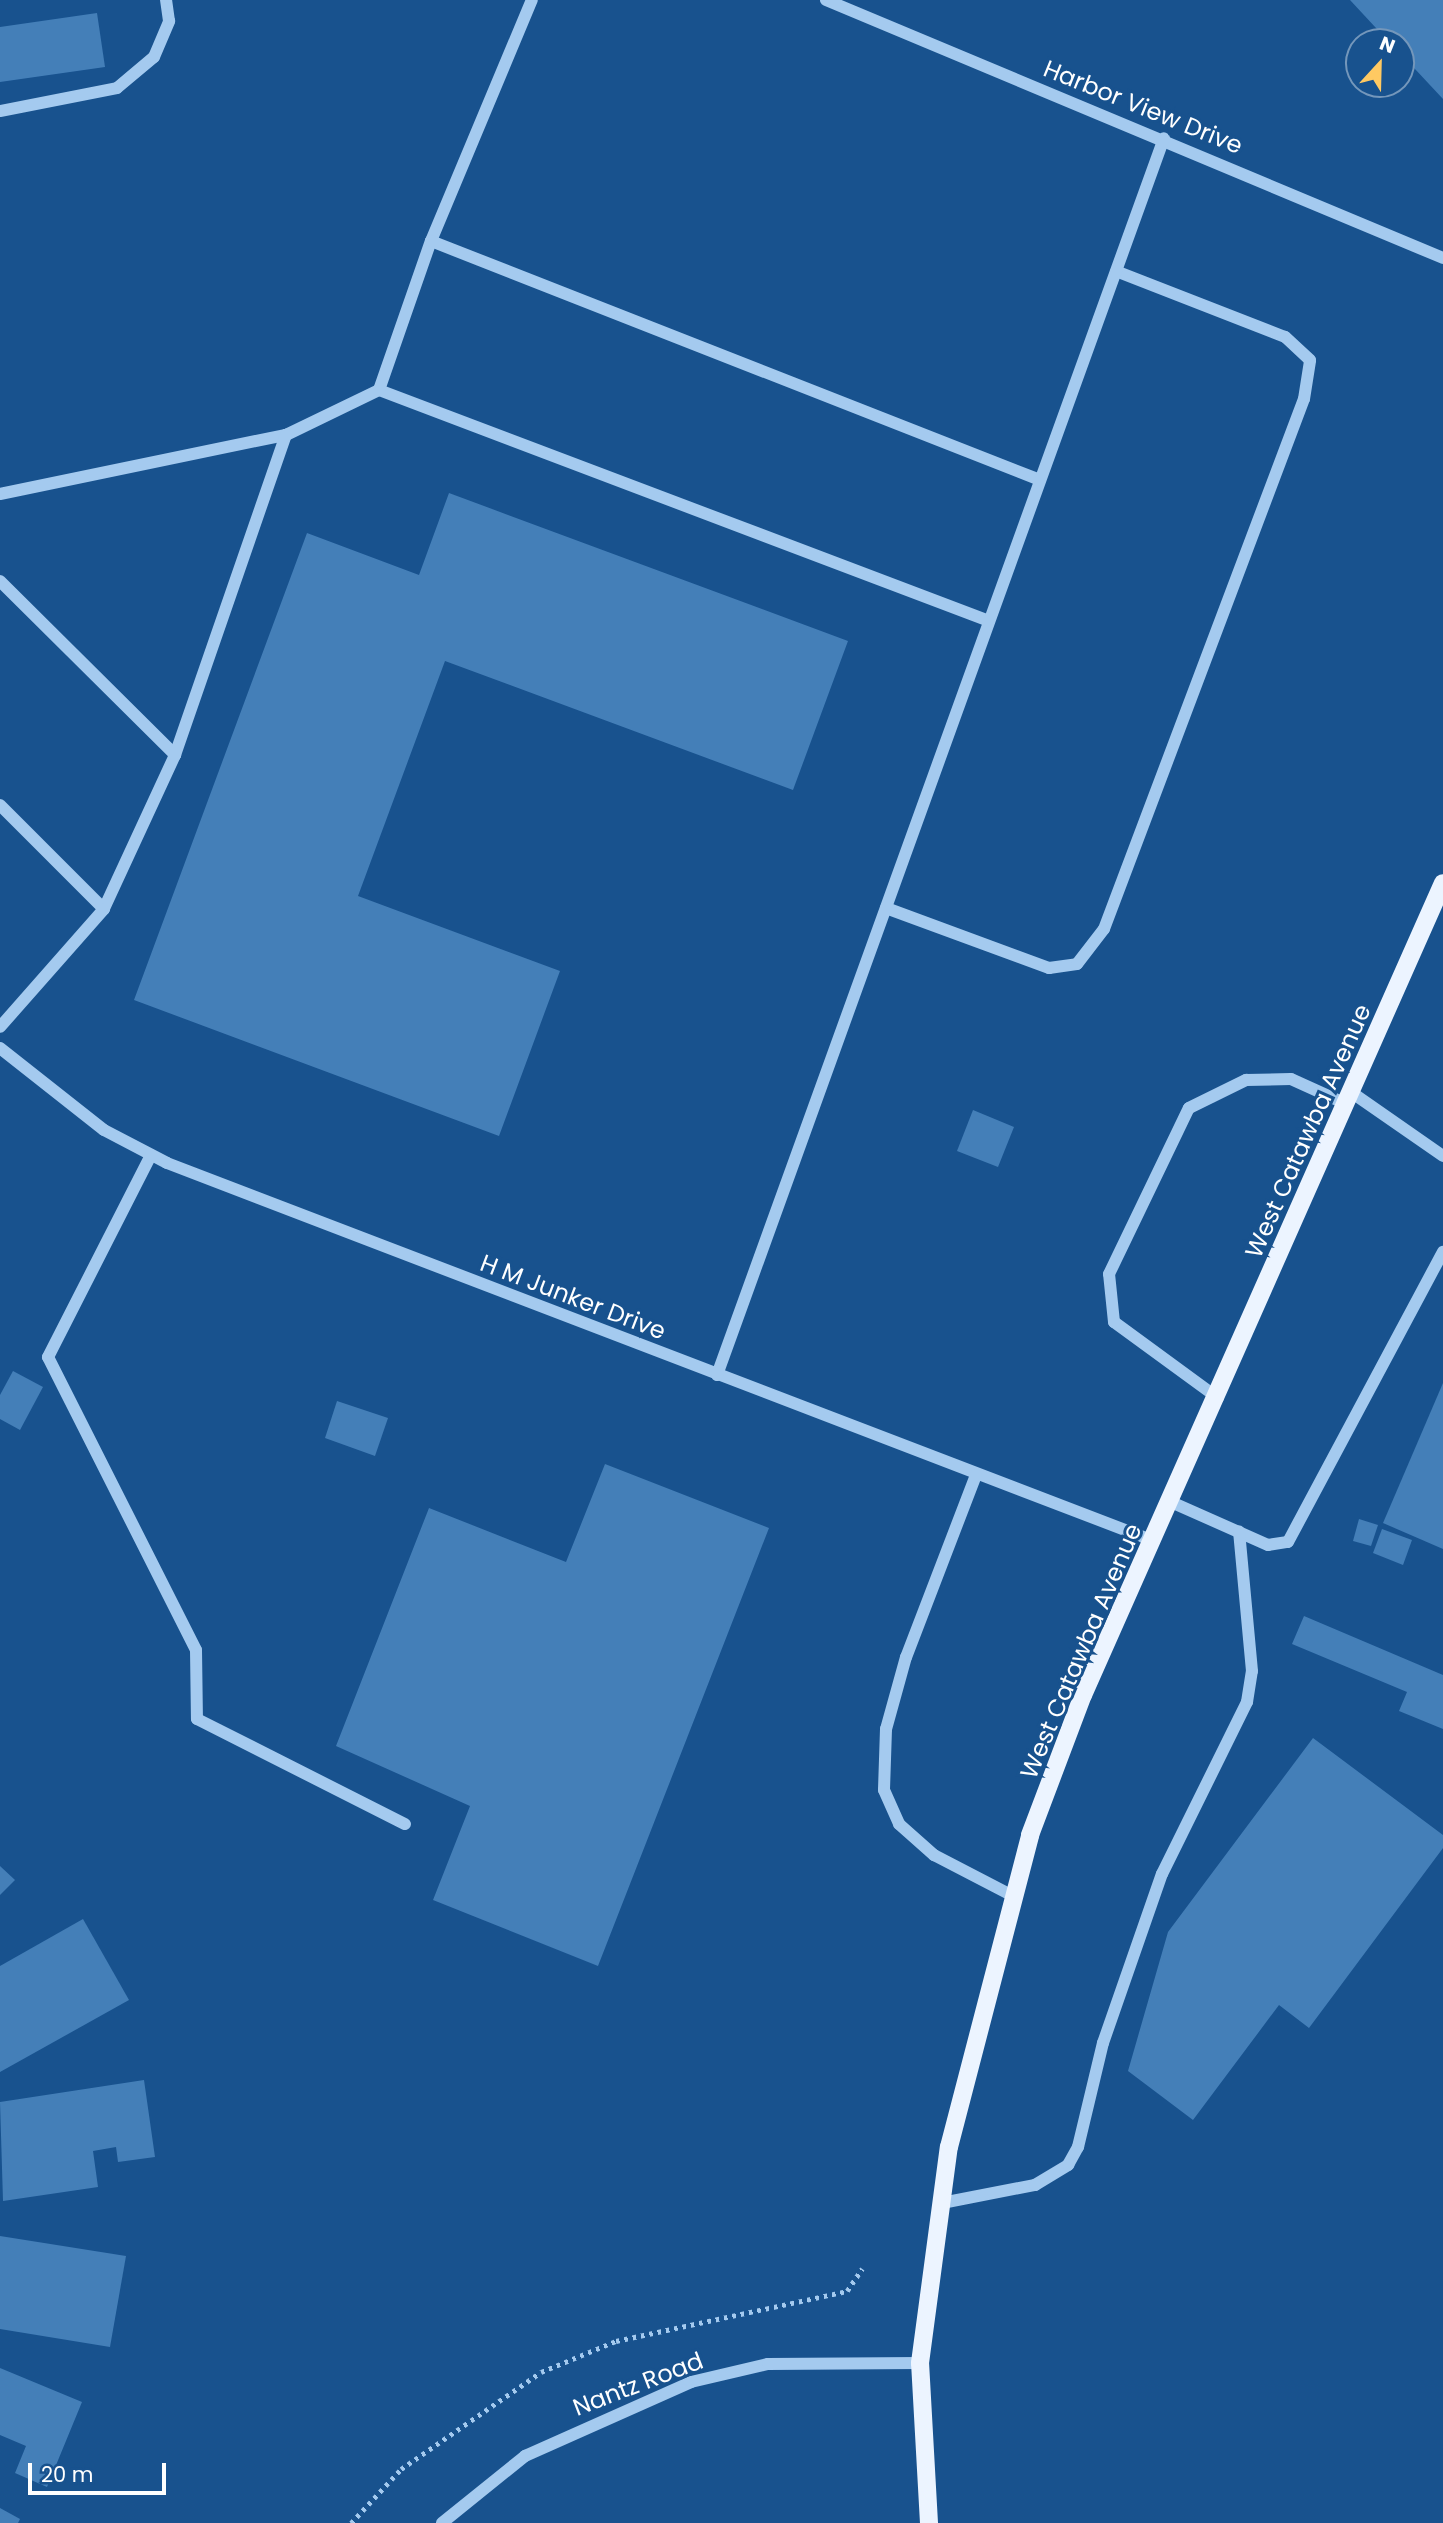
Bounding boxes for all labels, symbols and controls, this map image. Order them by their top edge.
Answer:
north arrow [1345,28,1415,98]
text: N [1376,30,1399,60]
street label: Harbor View Drive [1039,54,1247,160]
street label: West Catawba Avenue [1239,1000,1377,1262]
street label: H M Junker Drive [476,1248,670,1346]
street label: West Catawba Avenue [1014,1519,1148,1783]
street label: Nantz Road [569,2346,707,2422]
scale bar [32,2450,170,2494]
text: 20 m [41,2460,94,2489]

